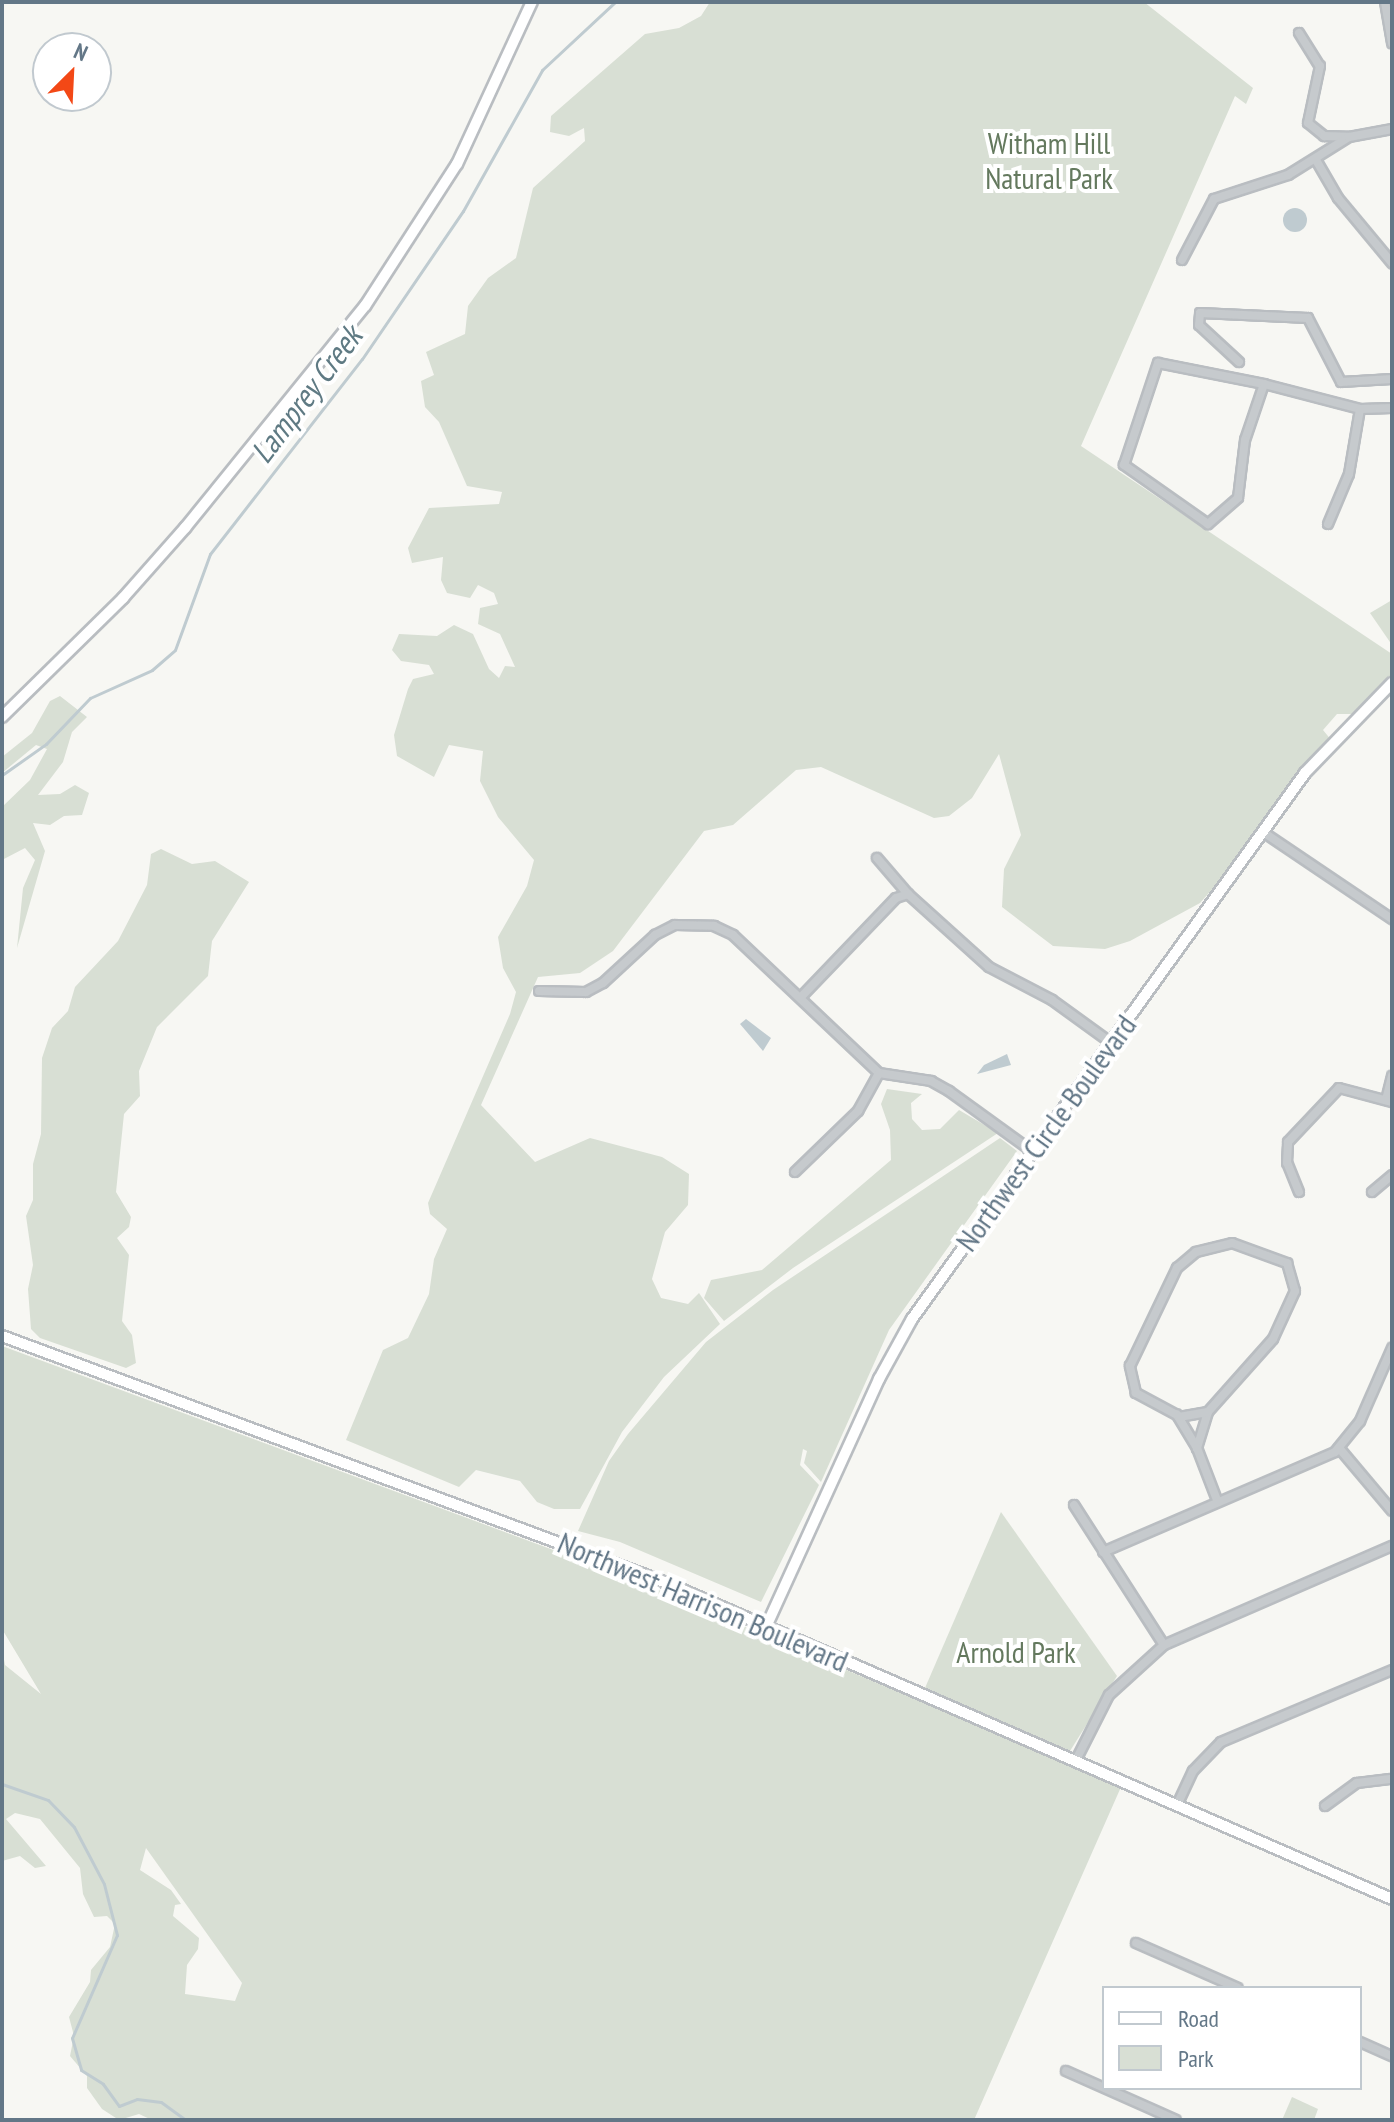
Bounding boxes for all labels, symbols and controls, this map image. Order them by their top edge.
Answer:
north arrow [32,32,112,112]
text: N [70,37,92,67]
park label: Witham Hill Natural Park [985,125,1113,196]
water label: Lamprey Creek [242,318,370,470]
street label: Northwest Circle Boulevard [948,1008,1144,1258]
street label: Northwest Harrison Boulevard [553,1525,853,1679]
park label: Arnold Park [956,1634,1076,1670]
legend [1102,1986,1362,2090]
text: Road [1178,2003,1219,2034]
text: Park [1178,2043,1214,2074]

